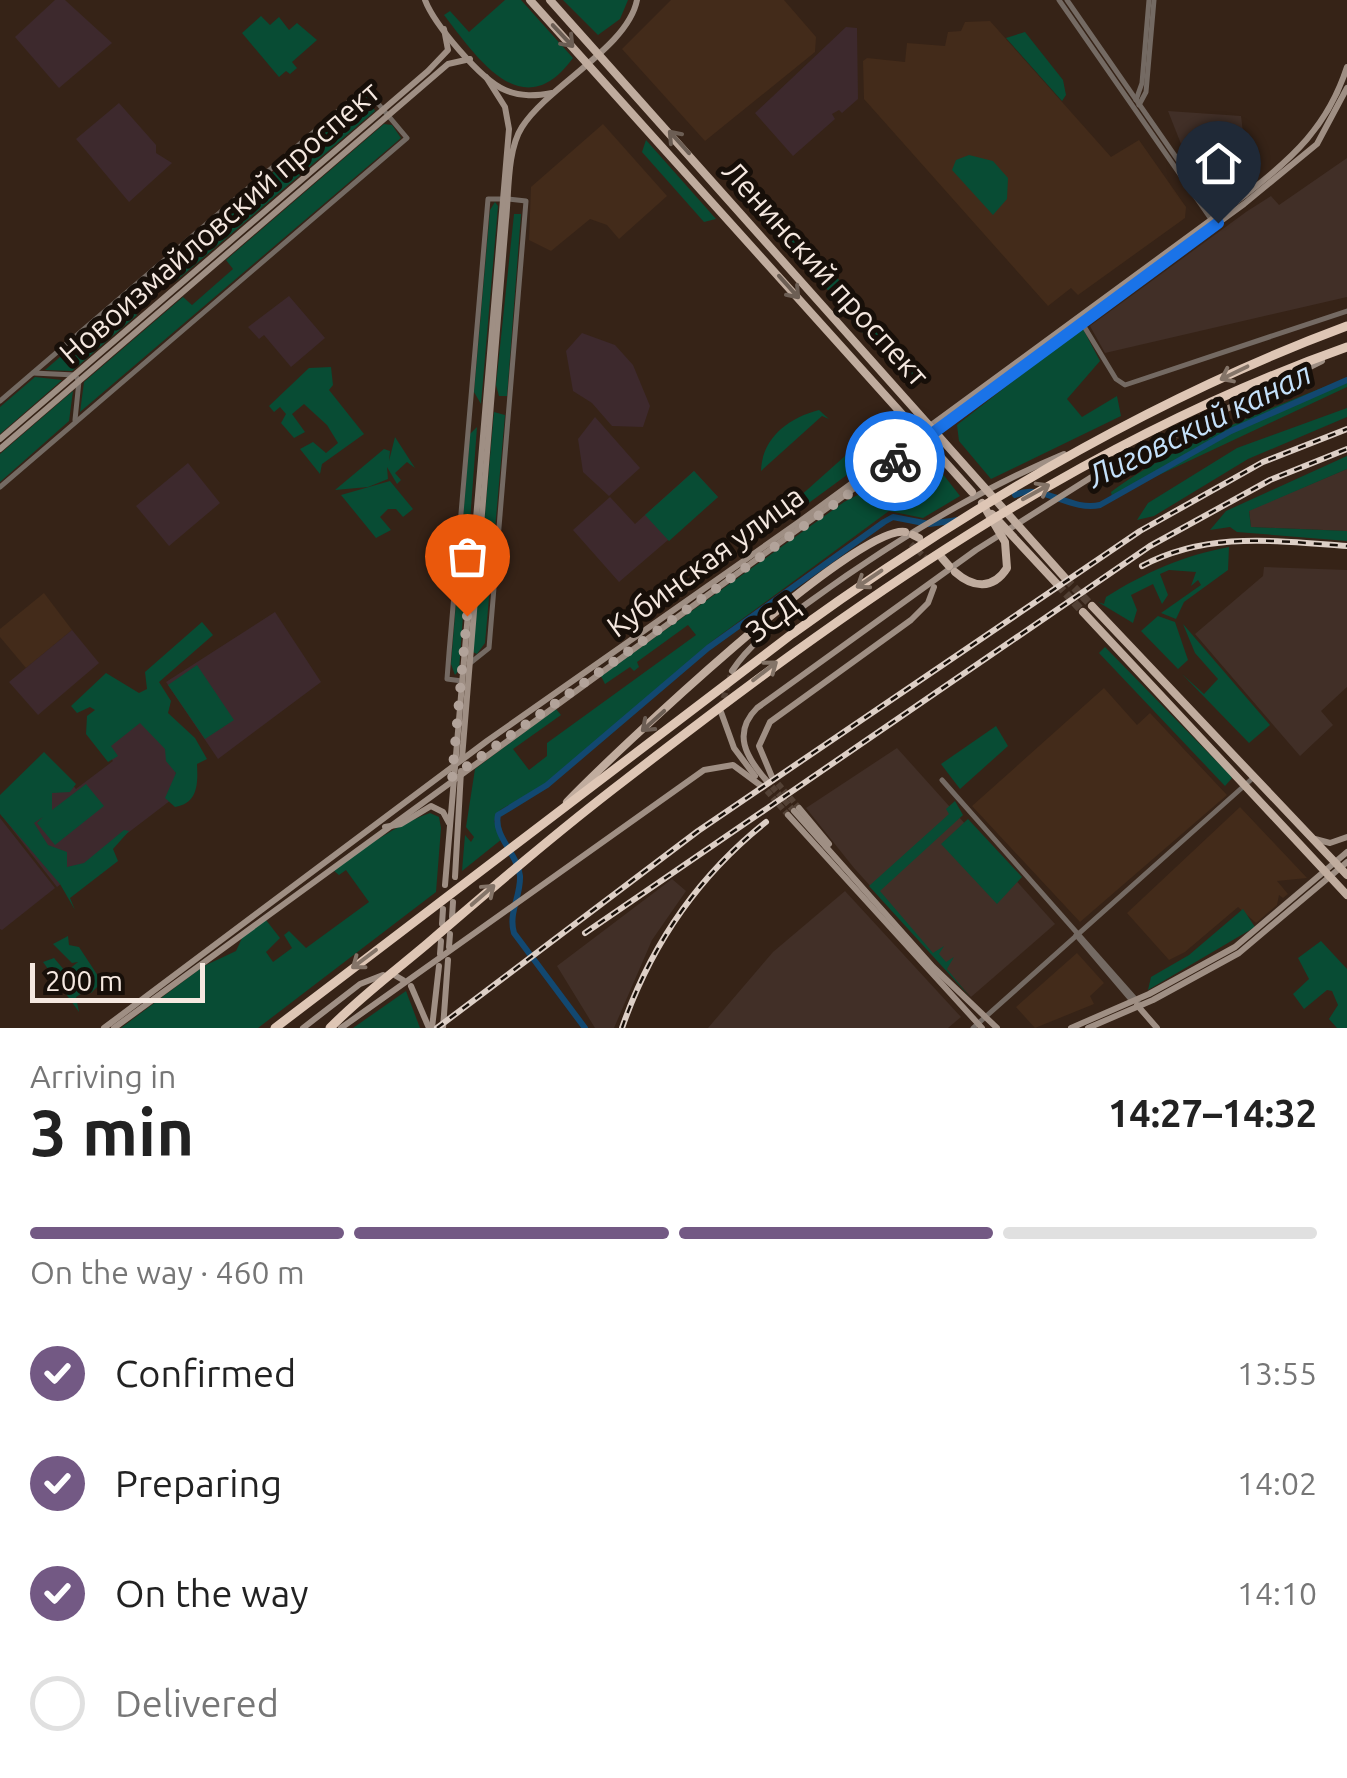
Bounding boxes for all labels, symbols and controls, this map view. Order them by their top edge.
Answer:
one-way arrow [552,23,575,48]
street label: Новоизмайловский проспект [52,74,386,370]
pin [1176,121,1261,224]
one-way arrow [667,130,690,155]
icon: home [1191,136,1246,191]
street label: Ленинский проспект [716,154,936,392]
one-way arrow [778,274,801,299]
water label: Лиговский канал [1080,354,1317,495]
one-way arrow [1220,365,1250,384]
courier [845,411,945,511]
icon: bike [868,434,923,489]
street label: Кубинская улица [600,478,810,644]
one-way arrow [1021,482,1050,502]
pin [425,514,510,617]
icon: bag [440,529,495,584]
one-way arrow [855,569,883,590]
street label: ЗСД [739,587,805,649]
one-way arrow [751,661,778,682]
one-way arrow [641,709,666,732]
one-way arrow [470,885,496,907]
one-way arrow [351,948,377,970]
scale bar [30,958,205,1003]
text: 200 m [45,965,123,996]
text: Arriving in [30,1058,176,1094]
text: 14:27–14:32 [1108,1092,1317,1134]
text: 3 min [30,1095,194,1168]
text: On the way · 460 m [30,1254,305,1290]
icon: check [30,1346,85,1401]
text: Confirmed [115,1352,296,1394]
text: 13:55 [1237,1355,1317,1391]
icon: check [30,1456,85,1511]
text: Preparing [115,1462,282,1504]
text: 14:02 [1237,1465,1317,1501]
icon: check [30,1566,85,1621]
text: On the way [115,1572,308,1614]
text: 14:10 [1237,1575,1317,1611]
text: Delivered [115,1682,279,1724]

